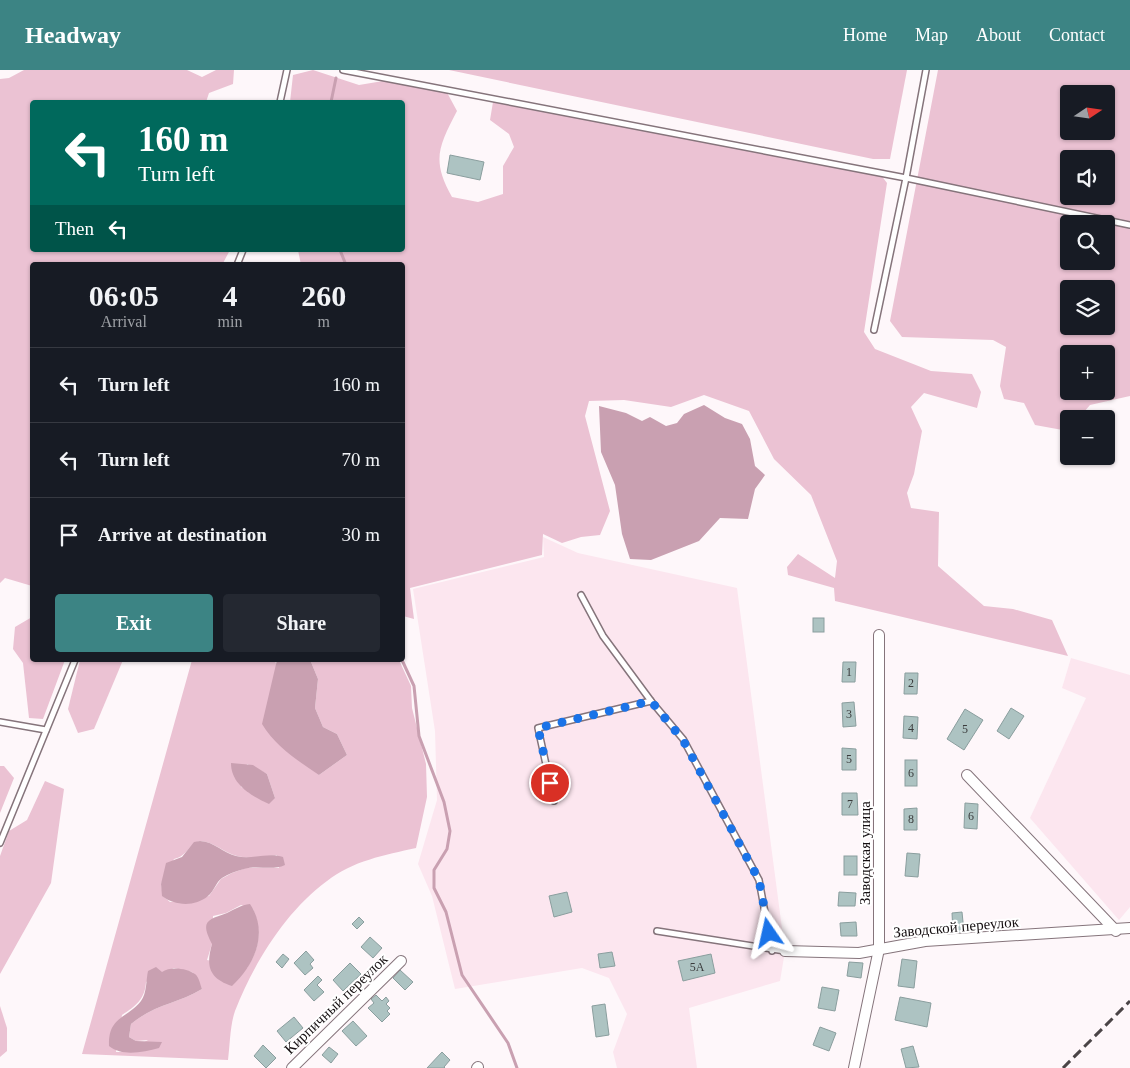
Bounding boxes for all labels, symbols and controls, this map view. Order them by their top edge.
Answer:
text: Headway [25,22,121,48]
text: Home [843,25,887,45]
text: Map [915,25,948,45]
text: About [976,25,1021,45]
text: Contact [1049,25,1105,45]
north arrow [1060,85,1115,140]
map controls [1060,85,1115,465]
icon: left [55,120,120,185]
text: 160 m [138,120,228,159]
button: sound [1060,150,1115,205]
text: Turn left [138,161,215,186]
icon: left [104,215,132,243]
button: search [1060,215,1115,270]
text: Then [55,218,94,239]
text: 06:05 [89,279,159,312]
text: 4 [222,279,237,312]
text: 260 [301,279,346,312]
button: layers [1060,280,1115,335]
text: Arrival [101,313,147,330]
text: min [218,313,242,330]
text: m [317,313,330,330]
button: + [1060,345,1115,400]
icon: left [55,371,83,399]
text: Turn left [98,374,170,395]
text: 160 m [332,374,380,395]
button: − [1060,410,1115,465]
icon: left [55,446,83,474]
text: Turn left [98,449,170,470]
text: 70 m [341,449,380,470]
icon: arrive [55,521,83,549]
text: Arrive at destination [98,524,267,545]
text: 30 m [341,524,380,545]
button: Exit [55,594,213,652]
button: Share [223,594,380,652]
house number: 1 [846,665,852,679]
house number: 2 [908,676,914,690]
house number: 3 [846,707,852,721]
house number: 4 [908,721,914,735]
house number: 5 [962,722,968,736]
house number: 5 [846,752,852,766]
pin [529,762,571,804]
house number: 6 [908,766,914,780]
icon: arrive [536,769,564,797]
house number: 7 [847,797,853,811]
street label: Заводская улица [857,801,873,905]
house number: 6 [968,809,974,823]
house number: 8 [908,812,914,826]
position arrow [742,906,794,958]
street label: Заводской переулок [893,913,1020,940]
street label: Кирпичный переулок [281,950,391,1057]
house number: 5А [690,960,705,974]

